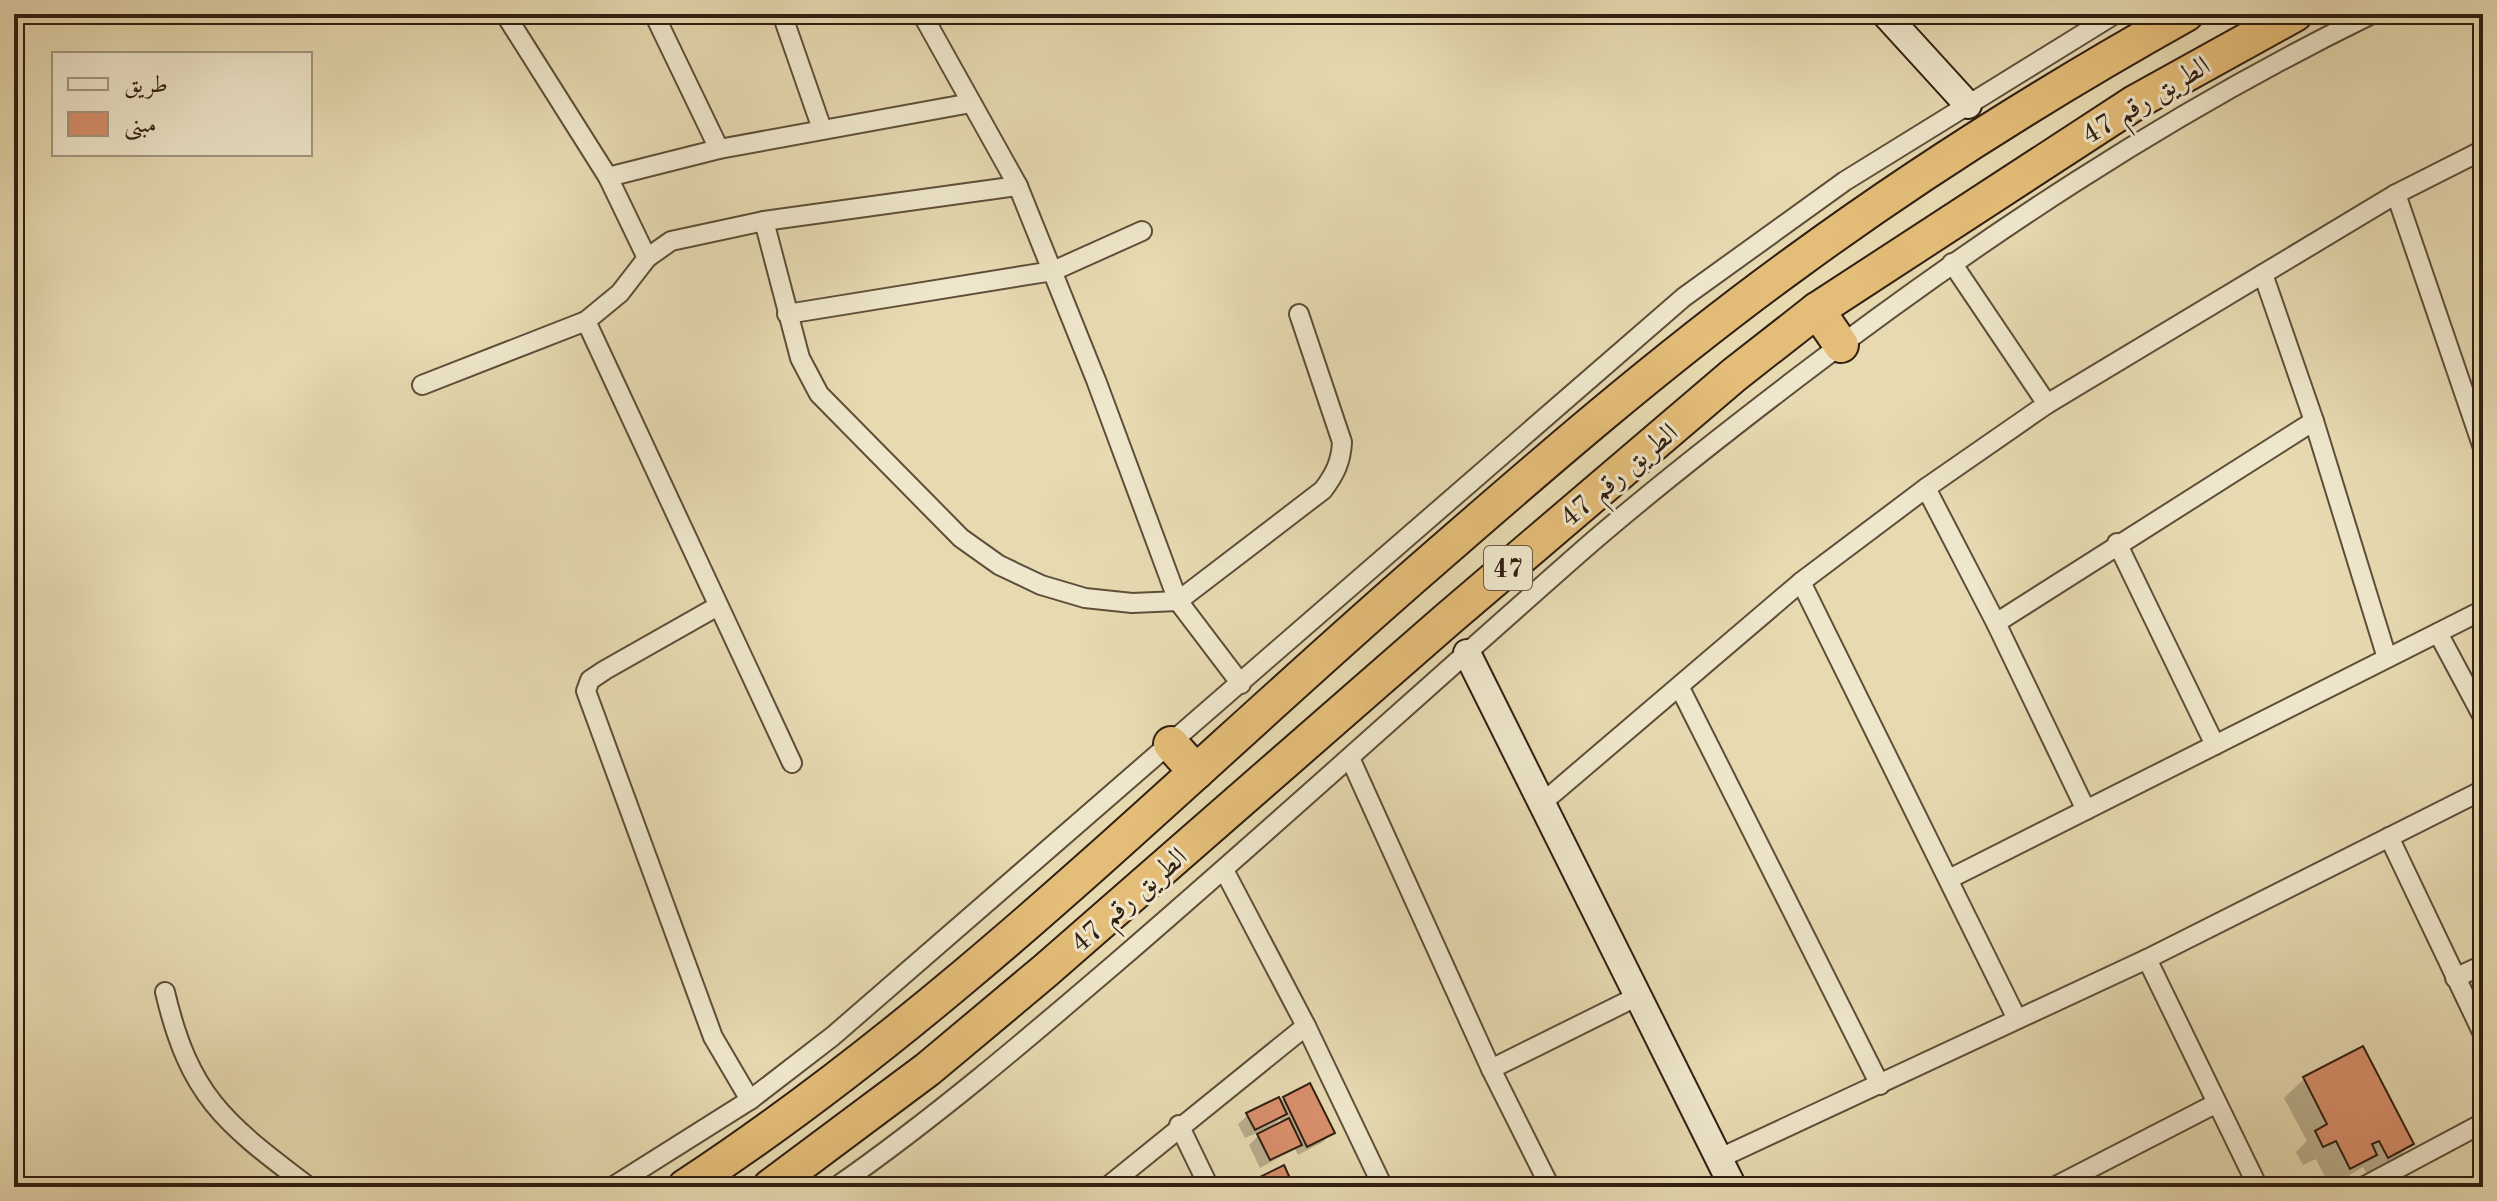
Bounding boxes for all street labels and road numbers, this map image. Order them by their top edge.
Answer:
street label: الطريق رقم 47 [2078,53,2221,159]
street label: الطريق رقم 47 [1556,419,1690,541]
road number: 47 [1484,546,1532,590]
street label: الطريق رقم 47 [1066,843,1200,967]

